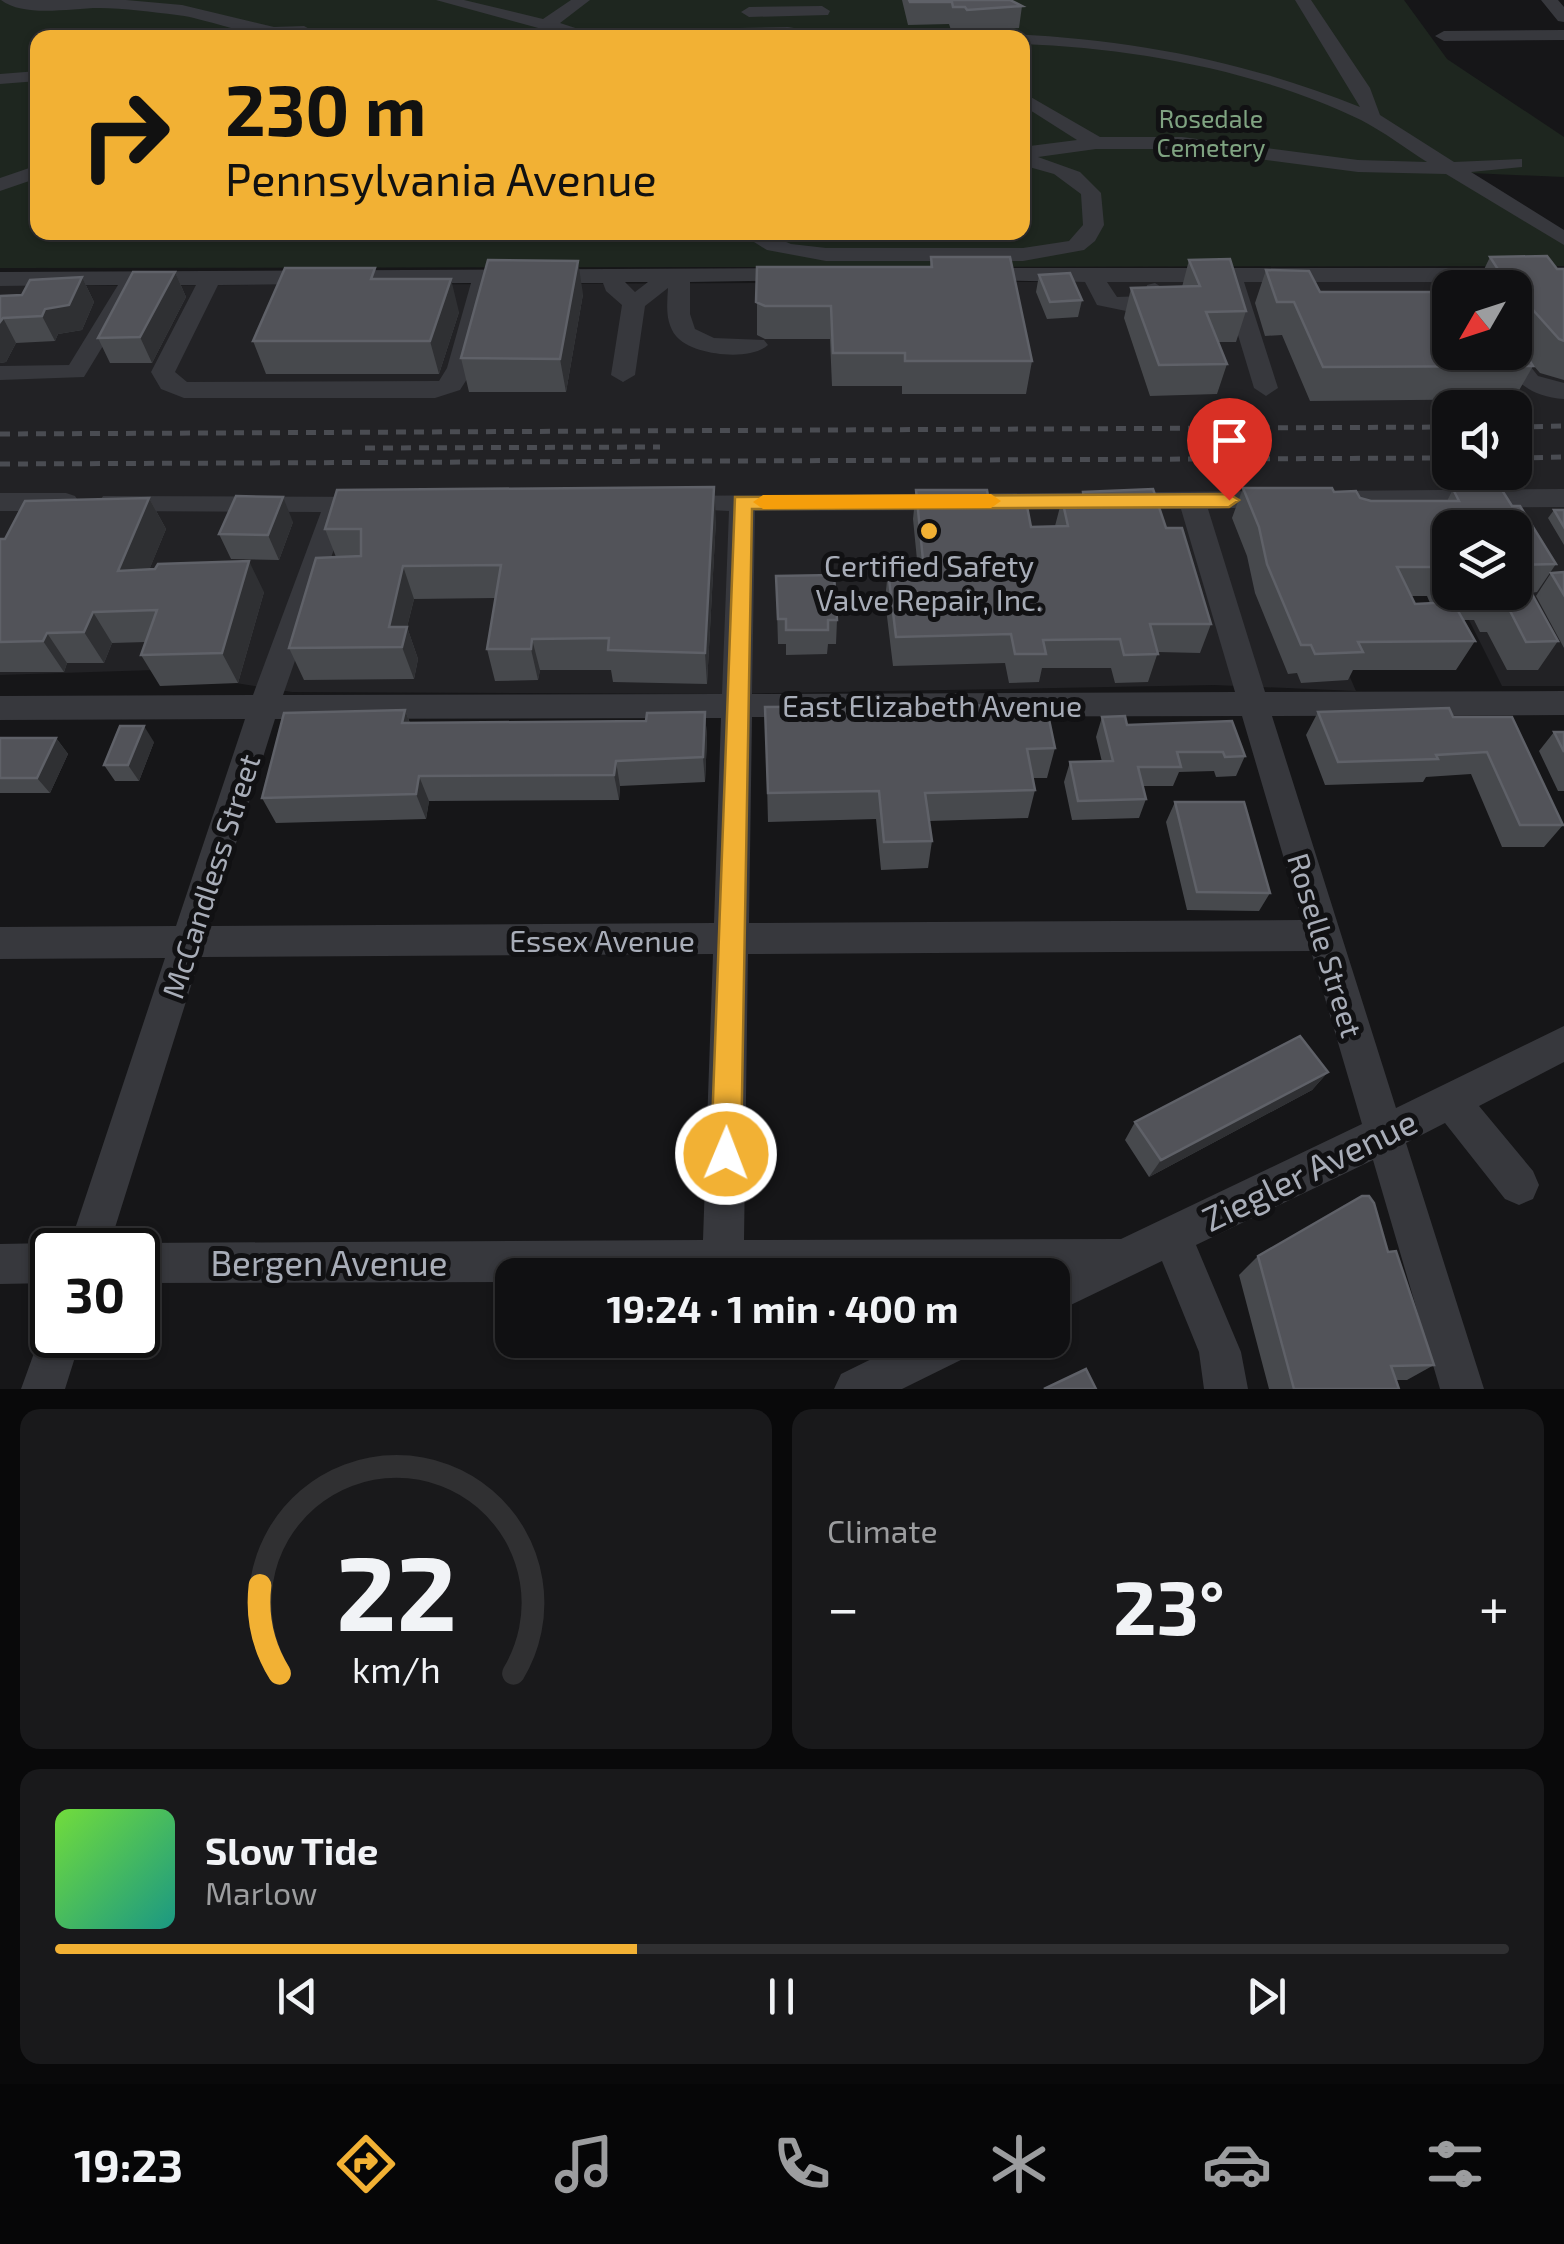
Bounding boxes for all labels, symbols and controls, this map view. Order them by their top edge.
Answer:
text: 230 m [225,66,426,150]
icon: right [60,70,190,200]
park label: Rosedale Cemetery [1156,103,1266,162]
text: Pennsylvania Avenue [225,151,657,205]
north arrow [1432,270,1532,370]
map controls [1432,270,1532,610]
button: sound [1432,390,1532,490]
pin [1187,398,1272,501]
icon: arrive [1202,413,1257,468]
button: layers [1432,510,1532,610]
marker: Certified Safety Valve Repair, Inc. [918,520,940,542]
place label: Certified Safety Valve Repair, Inc. [815,547,1043,617]
street label: East Elizabeth Avenue [782,687,1082,723]
street label: McCandless Street [154,749,266,1003]
street label: Roselle Street [1281,849,1371,1041]
street label: Essex Avenue [509,922,695,958]
street label: Ziegler Avenue [1195,1099,1423,1239]
position arrow [674,1102,778,1206]
speed limit sign: 30 [30,1228,160,1358]
street label: Bergen Avenue [210,1241,448,1283]
text: 19:24 · 1 min · 400 m [606,1285,959,1331]
text: Climate [827,1511,938,1549]
text: 22 [336,1527,456,1652]
text: 23° [1113,1560,1225,1650]
text: − [827,1573,859,1639]
text: + [1479,1573,1509,1639]
text: km/h [352,1647,440,1690]
text: Slow Tide [205,1827,378,1873]
text: Marlow [205,1873,317,1911]
icon: previous [270,1969,325,2024]
icon: pause [754,1969,809,2024]
icon: next [1239,1969,1294,2024]
icon: directions [331,2129,401,2199]
icon: music [549,2129,619,2199]
icon: phone [767,2129,837,2199]
icon: climate [984,2129,1054,2199]
icon: car [1202,2129,1272,2199]
icon: filters [1420,2129,1490,2199]
text: 19:23 [74,2137,183,2191]

